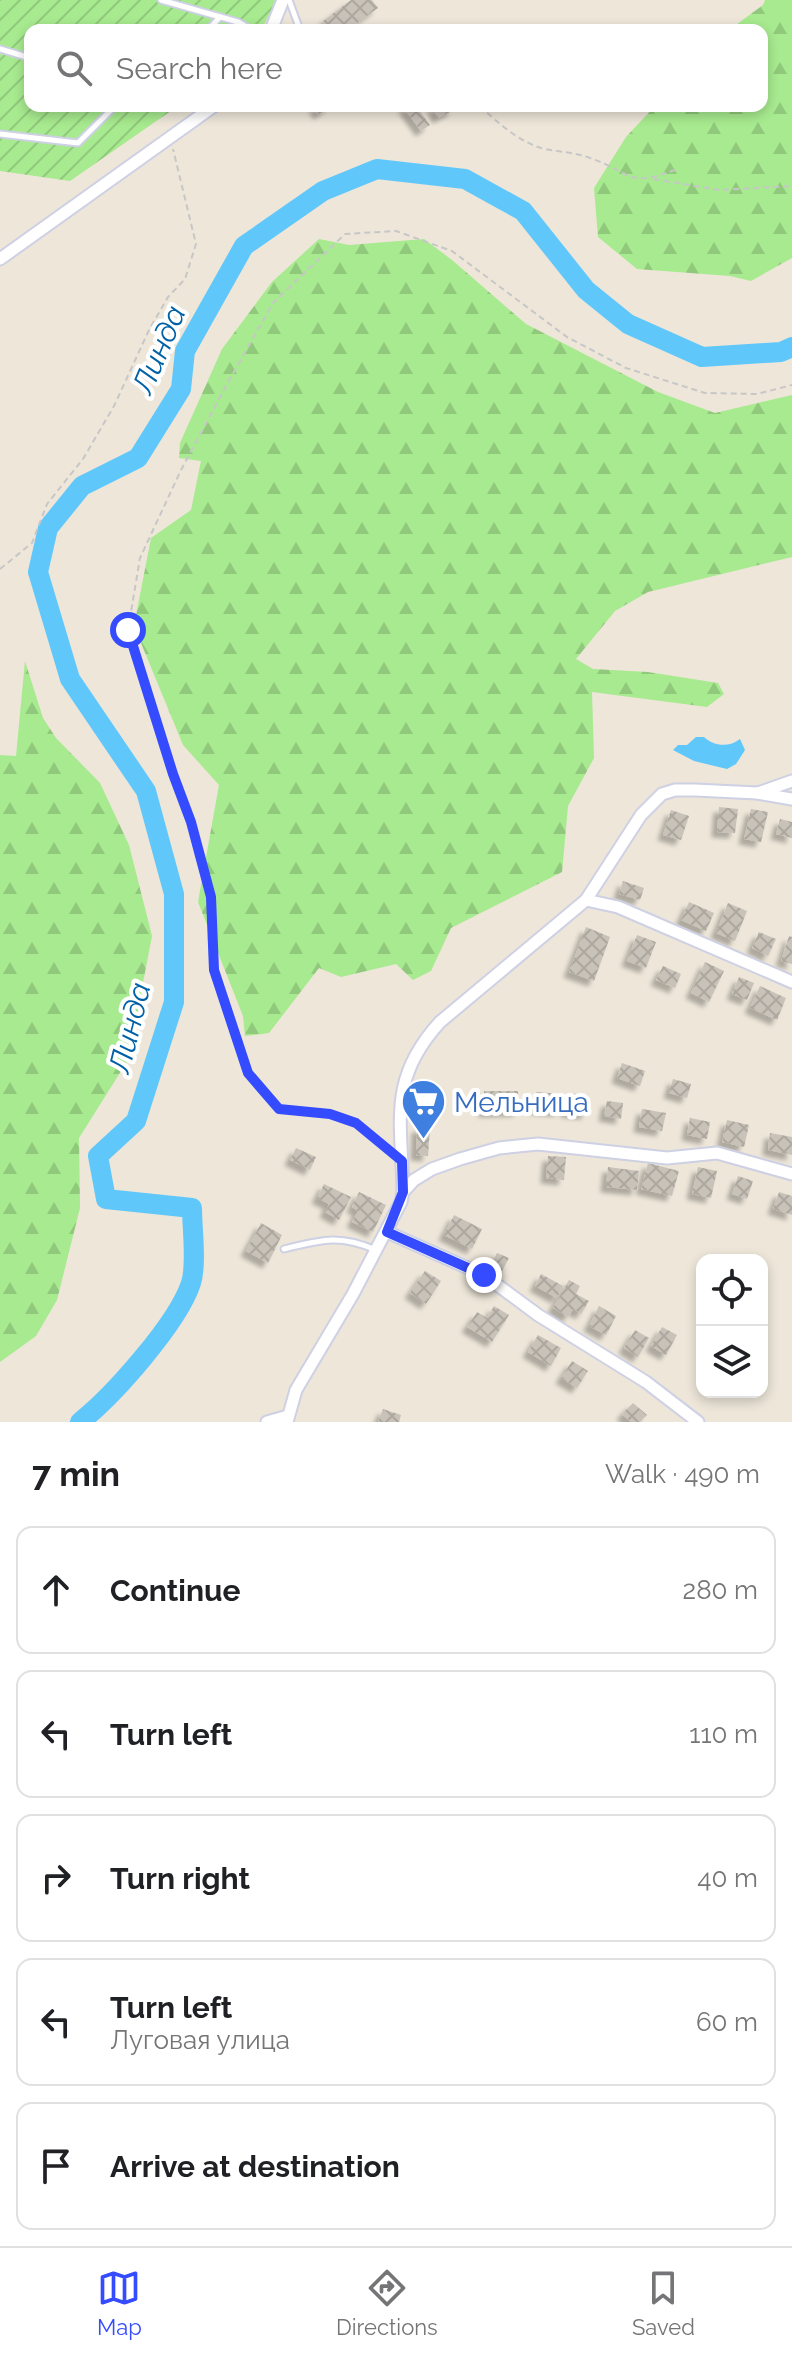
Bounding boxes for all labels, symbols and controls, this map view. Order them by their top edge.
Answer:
search box [24,24,768,112]
icon: search [52,46,96,90]
text: Search here [116,51,283,86]
water label: Линда [124,300,193,400]
route start [110,612,146,648]
water label: Линда [101,979,158,1078]
supermarket icon: Мельница [399,1078,447,1141]
place label: Мельница [454,1086,589,1119]
map controls [696,1254,768,1398]
button: locate [696,1254,768,1326]
route end [466,1257,502,1293]
button: layers [696,1326,768,1398]
text: 7 min [32,1454,120,1494]
text: Walk · 490 m [605,1459,760,1489]
icon: ahead [34,1568,78,1612]
text: Continue [110,1573,241,1608]
text: 280 m [683,1575,758,1605]
icon: left [34,1712,78,1756]
text: Turn left [110,1717,232,1752]
text: 110 m [689,1719,758,1749]
icon: right [34,1856,78,1900]
text: Turn right [110,1861,250,1896]
text: 40 m [697,1863,758,1893]
text: Turn left [110,1990,232,2025]
icon: left [34,2000,78,2044]
text: 60 m [696,2007,758,2037]
text: Луговая улица [110,2025,290,2055]
icon: arrive [34,2144,78,2188]
text: Arrive at destination [110,2149,400,2184]
tab: Map [97,2266,142,2340]
tab: Directions [336,2266,438,2340]
tab: Saved [632,2266,695,2340]

